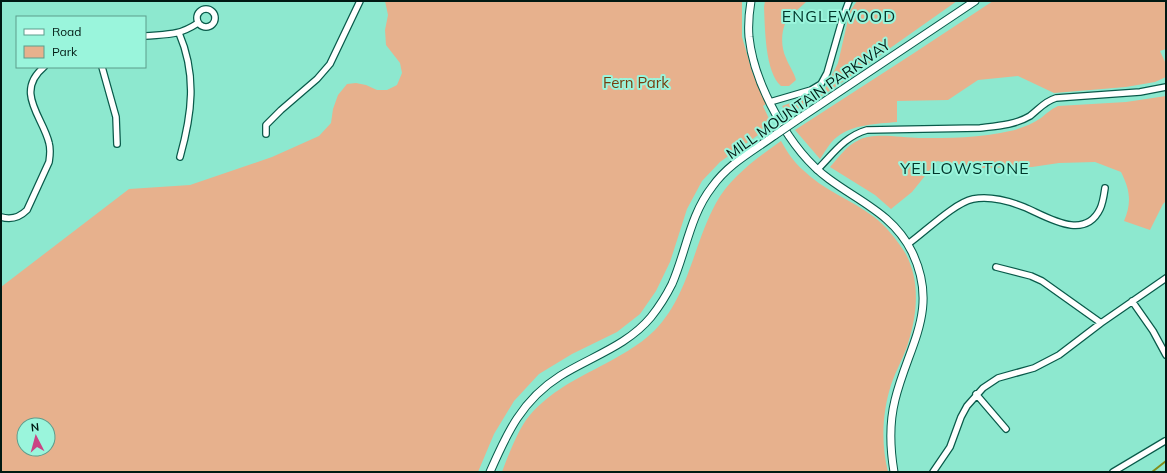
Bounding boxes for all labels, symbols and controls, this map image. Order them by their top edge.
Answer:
district label: ENGLEWOOD [782,6,896,26]
legend [16,16,146,68]
text: Road [52,24,81,39]
street label: MILL MOUNTAIN PARKWAY [722,35,894,163]
text: Park [52,44,78,59]
park label: Fern Park [603,73,669,92]
district label: YELLOWSTONE [899,158,1030,178]
north arrow [16,417,56,457]
text: N [30,420,40,434]

